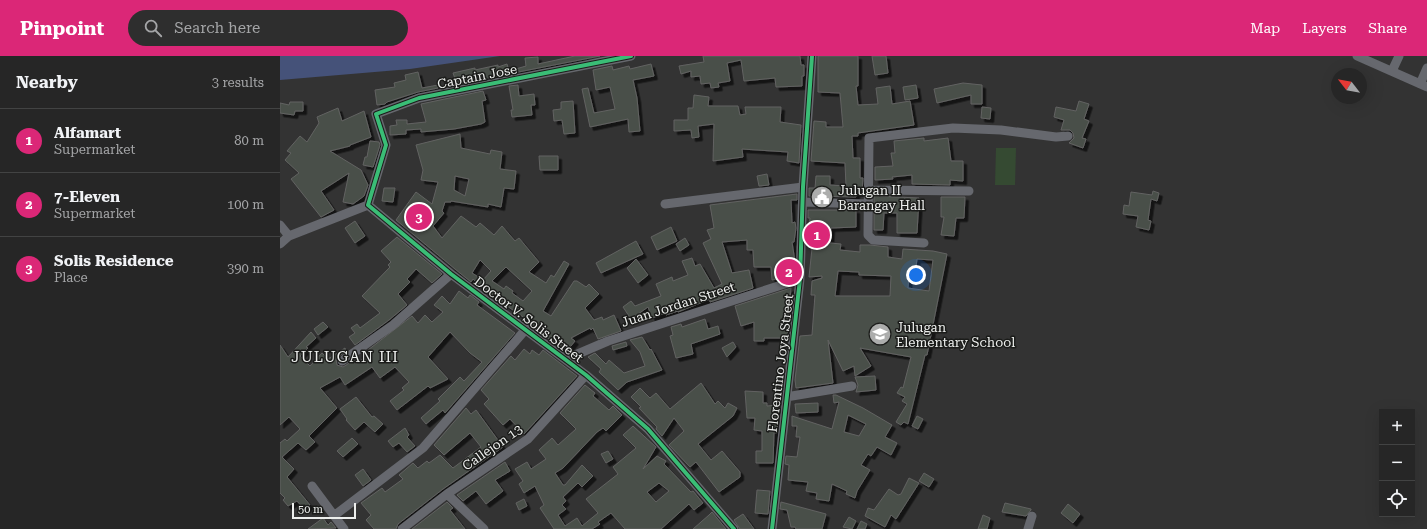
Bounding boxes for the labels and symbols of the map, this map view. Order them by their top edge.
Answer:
street label: Captain Jose [436,61,518,92]
north arrow [1331,68,1367,104]
place label: Julugan II Barangay Hall [838,183,925,213]
public building icon: Julugan II Barangay Hall [809,184,835,210]
pin: 3 [406,202,432,232]
pin: 1 [804,220,830,250]
pin: 2 [776,257,802,287]
your location [906,265,926,285]
street label: Doctor V. Solis Street [471,274,586,365]
street label: Juan Jordan Street [619,279,737,330]
street label: Florentino Joya Street [765,293,796,433]
place label: Julugan Elementary School [896,320,1015,350]
school or university icon: Julugan Elementary School [867,321,893,347]
district label: JULUGAN III [291,348,399,366]
street label: Callejon 13 [459,421,525,474]
scale bar [292,501,356,520]

